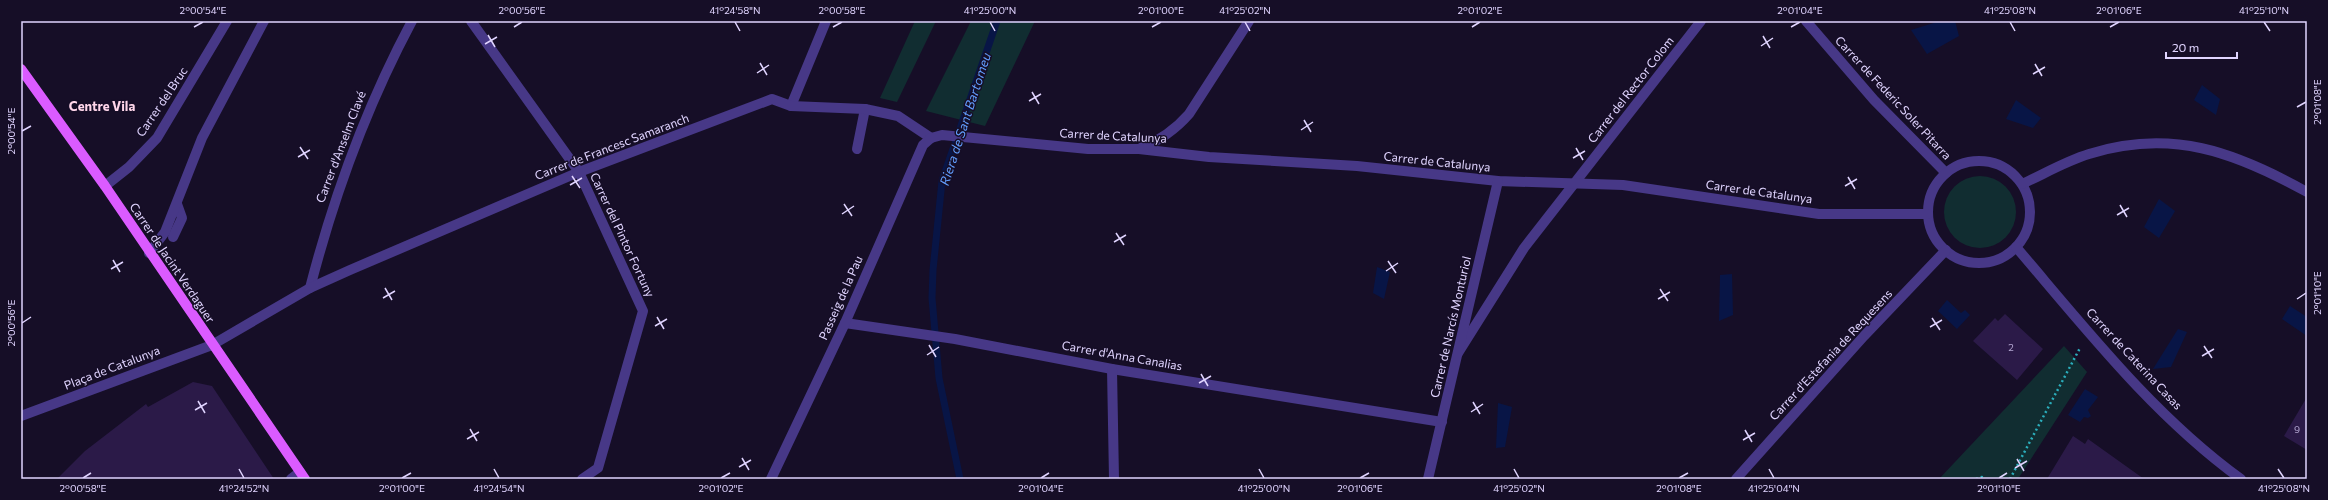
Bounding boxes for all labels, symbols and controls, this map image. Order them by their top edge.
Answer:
text: 2°00'54"E [180,4,226,16]
text: 2°00'56"E [499,4,545,16]
text: 41°24'58"N [709,4,761,16]
text: 2°00'58"E [819,4,865,16]
text: 41°25'00"N [964,4,1016,16]
text: 2°01'00"E [1138,4,1184,16]
text: 41°25'02"N [1219,4,1271,16]
text: 2°01'02"E [1458,4,1502,16]
text: 2°01'04"E [1777,4,1823,16]
text: 41°25'08"N [1984,4,2036,16]
text: 2°01'06"E [2096,4,2142,16]
text: 41°25'10"N [2239,4,2289,16]
street label: Carrer del Rector Colom [1584,33,1676,145]
street label: Carrer de Federic Soler Pitarra [1833,33,1955,162]
scale bar [2166,34,2237,60]
text: 20 m [2172,40,2199,54]
water label: Riera de Sant Bartomeu [936,51,994,187]
street label: Carrer del Bruc [133,64,190,139]
text: 2°01'08"E [2311,79,2323,125]
street label: Carrer d'Anselm Clavé [312,89,368,204]
district label: Centre Vila [69,98,135,114]
text: 2°00'54"E [5,108,17,154]
street label: Carrer de Francesc Samaranch [533,110,691,182]
street label: Carrer de Catalunya [1059,125,1167,145]
street label: Carrer de Catalunya [1383,148,1491,174]
street label: Carrer del Pintor Fortuny [588,170,658,299]
street label: Carrer de Catalunya [1705,177,1813,205]
street label: Carrer de Jacint Verdaguer [127,200,218,326]
street label: Passeig de la Pau [815,253,865,342]
street label: Carrer de Narcís Monturiol [1427,255,1473,399]
text: 2°01'10"E [2311,271,2323,315]
street label: Carrer d'Estefania de Requesens [1766,286,1895,422]
text: 2°00'56"E [5,300,17,346]
street label: Carrer de Caterina Casas [2084,305,2185,412]
street label: Carrer d'Anna Canalias [1061,338,1184,373]
house number: 2 [2008,341,2014,353]
street label: Plaça de Catalunya [62,342,162,392]
house number: 9 [2294,423,2300,435]
text: 2°00'58"E [60,482,106,494]
text: 41°24'52"N [219,482,269,494]
text: 2°01'00"E [379,482,425,494]
text: 41°24'54"N [473,482,525,494]
text: 2°01'02"E [699,482,743,494]
text: 2°01'04"E [1018,482,1064,494]
text: 41°25'00"N [1238,482,1290,494]
text: 2°01'06"E [1337,482,1383,494]
text: 41°25'02"N [1493,482,1545,494]
text: 2°01'08"E [1656,482,1702,494]
text: 41°25'04"N [1748,482,1800,494]
text: 2°01'10"E [1977,482,2021,494]
text: 41°25'08"N [2258,482,2310,494]

